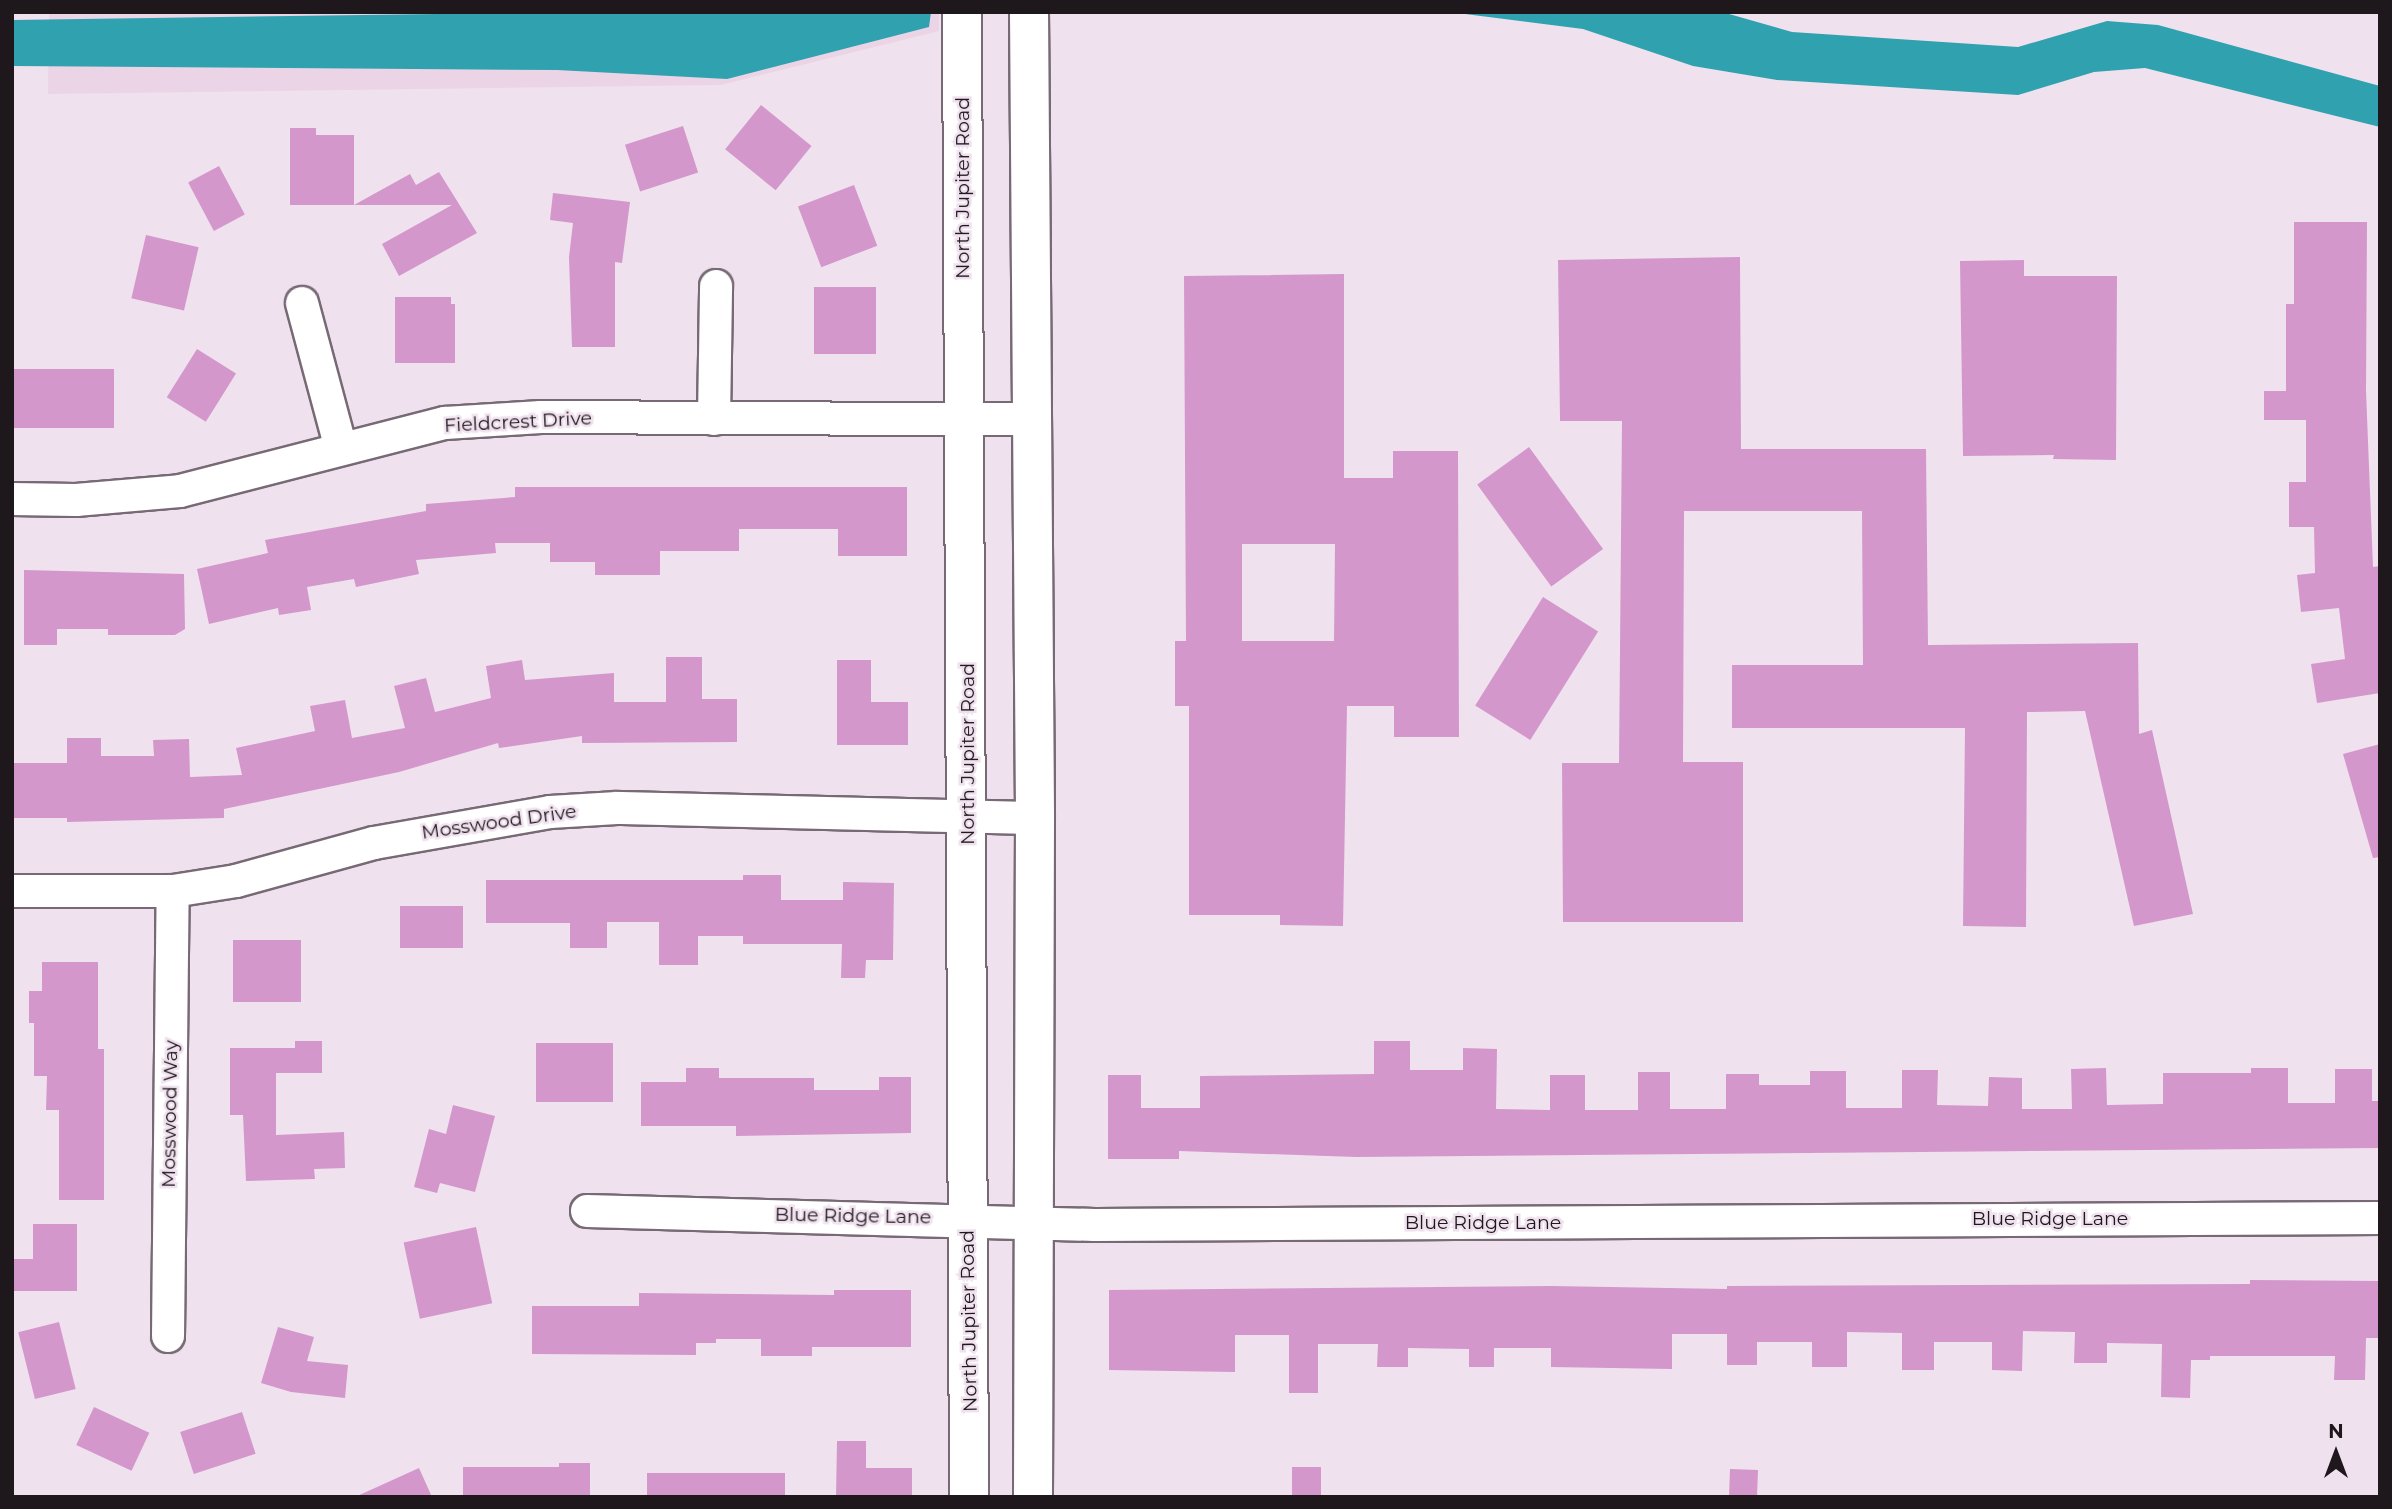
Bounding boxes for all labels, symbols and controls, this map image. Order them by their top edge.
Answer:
street label: North Jupiter Road [952,97,974,279]
street label: Fieldcrest Drive [444,407,592,437]
street label: North Jupiter Road [957,663,979,845]
street label: Mosswood Drive [420,800,578,844]
street label: Mosswood Way [157,1040,183,1188]
street label: Blue Ridge Lane [775,1203,931,1229]
street label: Blue Ridge Lane [1972,1208,2128,1230]
street label: Blue Ridge Lane [1405,1212,1561,1234]
street label: North Jupiter Road [956,1230,982,1412]
north arrow [2301,1418,2371,1488]
text: N [2328,1420,2344,1443]

